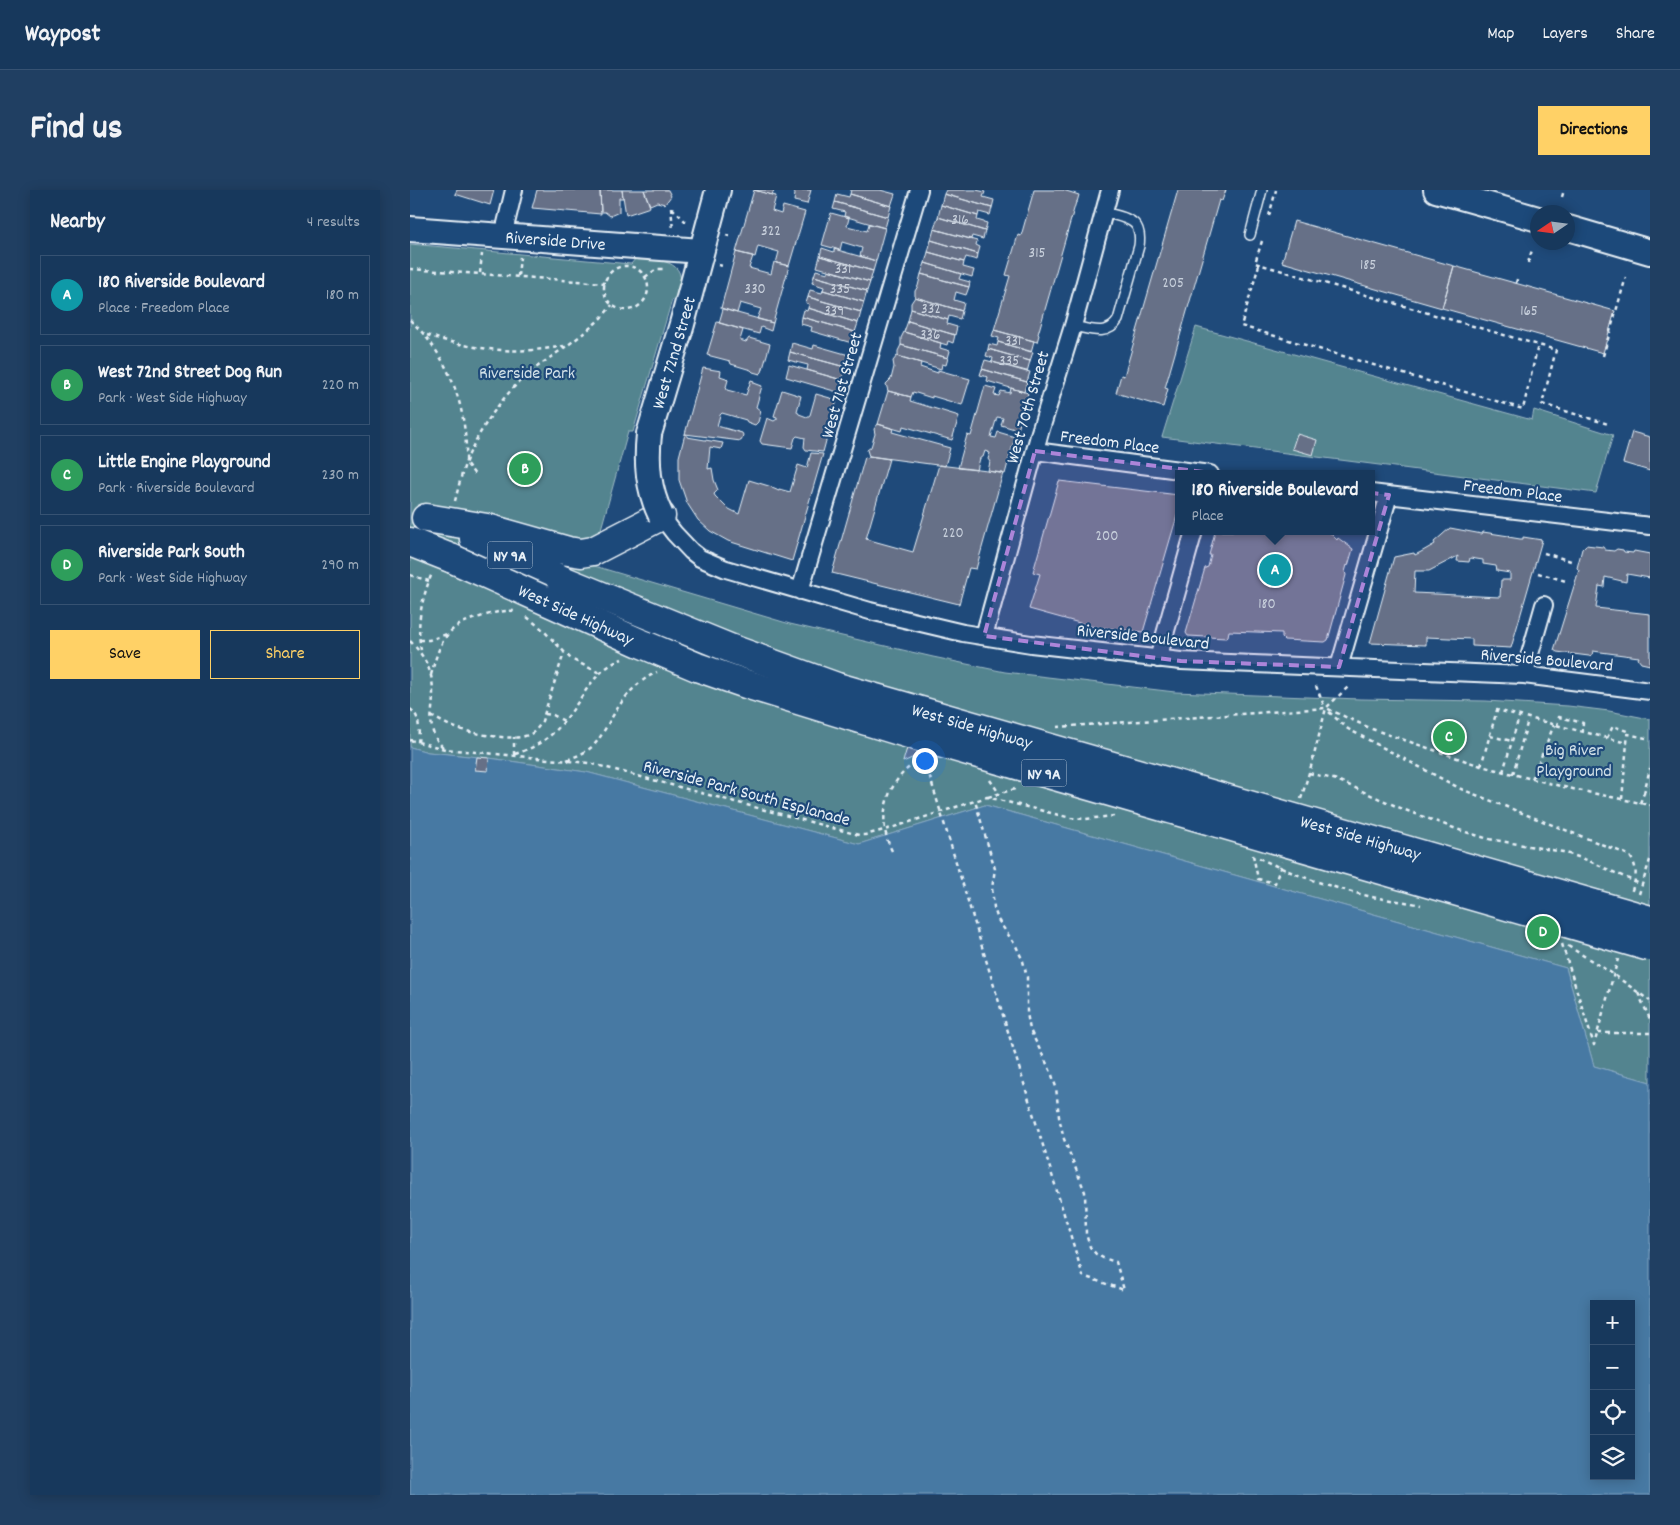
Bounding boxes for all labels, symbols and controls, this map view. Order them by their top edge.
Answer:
text: Waypost [25,18,100,52]
text: Map [1487,22,1514,47]
text: Layers [1542,22,1588,47]
text: Share [1616,22,1655,47]
text: Find us [30,105,122,155]
button: Directions [1538,106,1650,155]
north arrow [1530,205,1575,250]
text: Nearby [50,208,105,238]
house number: 316 [951,210,969,232]
text: 4 results [307,211,360,234]
house number: 322 [761,221,781,243]
street label: Riverside Drive [504,226,606,259]
house number: 315 [1029,243,1045,265]
house number: 185 [1360,255,1376,277]
house number: 331 [835,259,851,281]
text: 180 Riverside Boulevard [98,270,265,297]
house number: 205 [1162,273,1184,295]
house number: 330 [744,279,766,301]
house number: 335 [830,279,850,301]
text: A [63,284,71,307]
text: 180 m [326,284,359,307]
street label: West 72nd Street [647,294,704,413]
text: Place · Freedom Place [98,297,230,320]
house number: 332 [921,299,941,321]
house number: 339 [824,301,844,323]
house number: 165 [1520,301,1538,323]
house number: 336 [920,325,940,347]
street label: West 71st Street [816,329,871,442]
house number: 331 [1005,331,1021,353]
street label: West 70th Street [1001,348,1058,467]
house number: 335 [999,351,1019,373]
text: West 72nd Street Dog Run [98,360,282,387]
park label: Riverside Park [479,362,575,387]
text: B [63,374,71,397]
text: 220 m [322,374,359,397]
text: Park · West Side Highway [98,387,247,410]
street label: Freedom Place [1059,425,1161,462]
text: Little Engine Playground [98,450,271,477]
pin: B [509,450,541,488]
text: C [63,464,71,487]
text: 230 m [322,464,359,487]
popup [1175,470,1375,535]
street label: Freedom Place [1462,474,1564,511]
text: Park · Riverside Boulevard [98,477,255,500]
text: 180 Riverside Boulevard [1192,478,1358,505]
text: Place [1192,505,1224,528]
house number: 220 [942,523,964,545]
house number: 200 [1096,526,1118,548]
text: Riverside Park South [98,540,245,567]
road number: NY 9A [488,542,532,568]
pin: A [1259,551,1291,589]
text: D [63,554,71,577]
text: 290 m [321,554,359,577]
text: Park · West Side Highway [98,567,247,590]
street label: West Side Highway [513,580,638,654]
house number: 180 [1258,594,1276,616]
street label: Riverside Boulevard [1075,619,1210,658]
button: Save [50,630,200,679]
button: Share [210,630,360,679]
street label: Riverside Boulevard [1479,643,1614,680]
street label: West Side Highway [908,699,1035,757]
pin: C [1433,718,1465,756]
park label: Big River Playground [1536,739,1612,785]
your location [912,748,938,774]
street label: Riverside Park South Esplanade [640,755,852,834]
road number: NY 9A [1022,760,1066,786]
street label: West Side Highway [1297,810,1424,869]
pin: D [1527,913,1559,951]
map controls [1590,1300,1635,1480]
button: + [1590,1300,1635,1345]
button: − [1590,1345,1635,1390]
button: locate [1590,1390,1635,1435]
button: layers [1590,1435,1635,1480]

